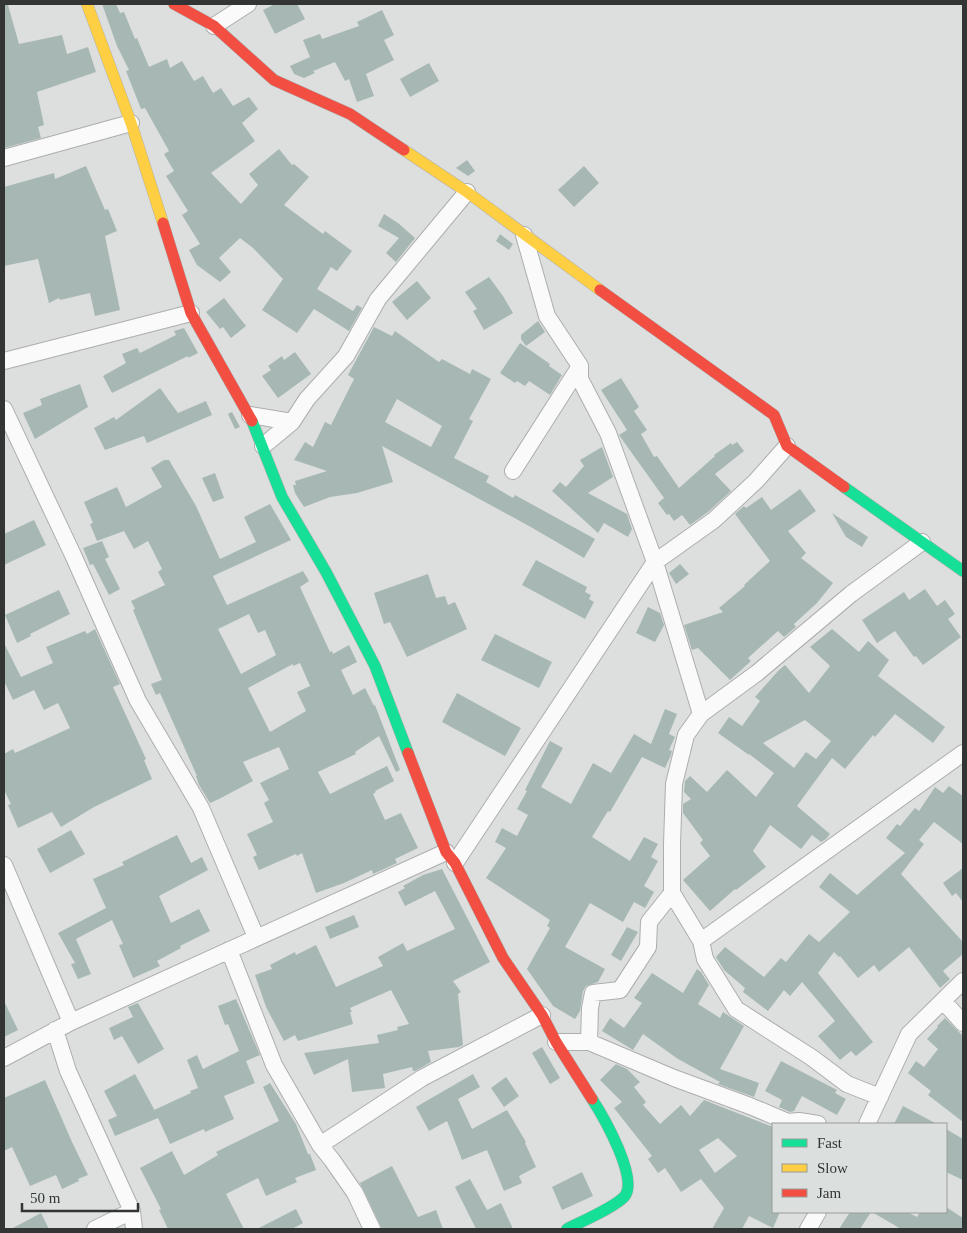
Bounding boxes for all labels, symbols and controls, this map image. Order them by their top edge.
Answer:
legend [772,1123,947,1213]
text: Fast [817,1135,843,1151]
text: Slow [817,1160,848,1176]
scale bar [22,1180,139,1212]
text: Jam [817,1185,841,1201]
text: 50 m [30,1190,61,1206]

